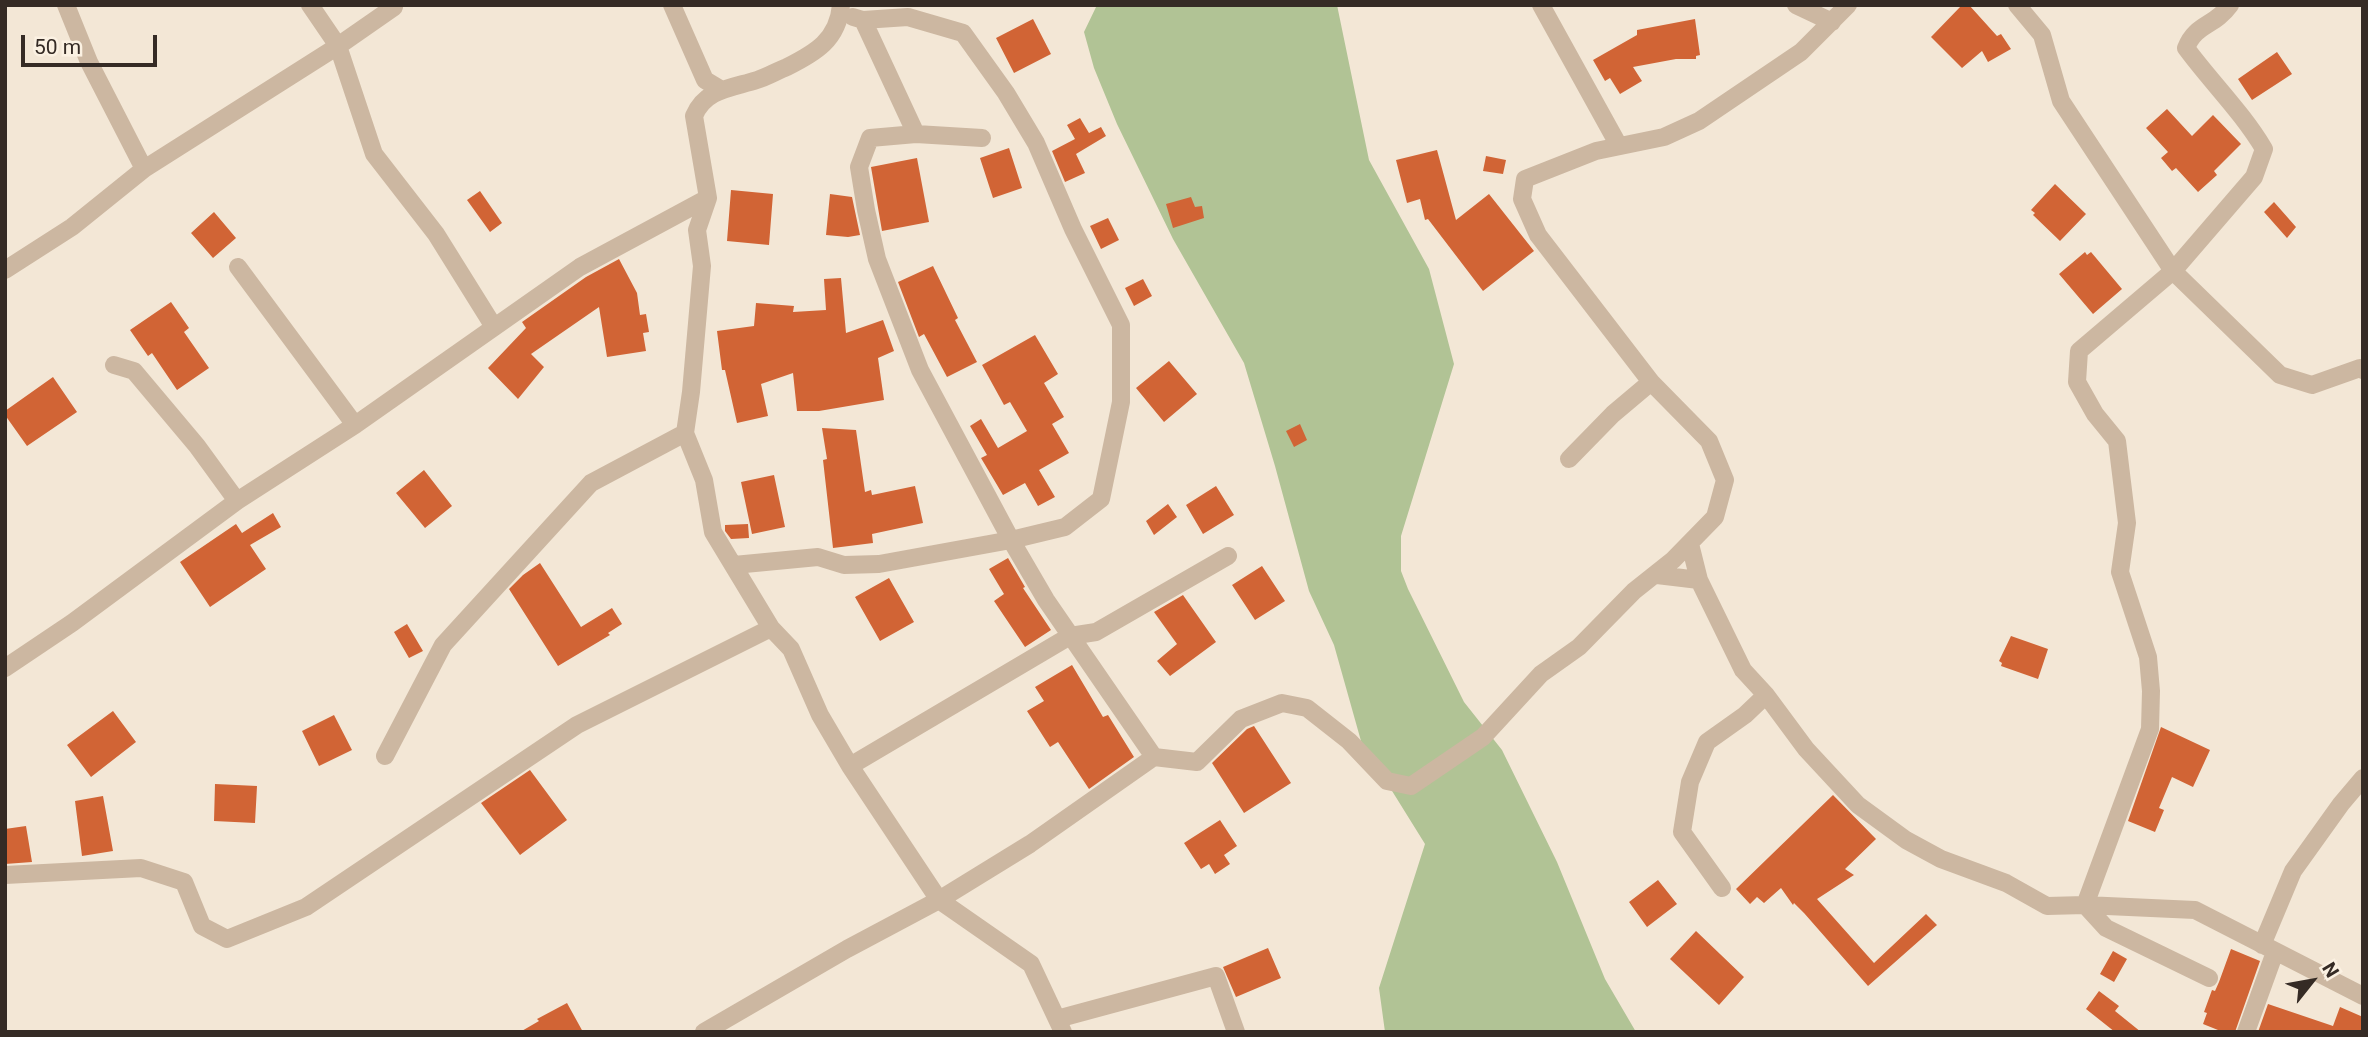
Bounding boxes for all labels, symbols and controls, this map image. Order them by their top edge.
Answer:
scale bar [24,21,161,65]
text: 50 m [34,35,81,59]
north arrow [2277,946,2347,1016]
text: N [2317,958,2344,982]

